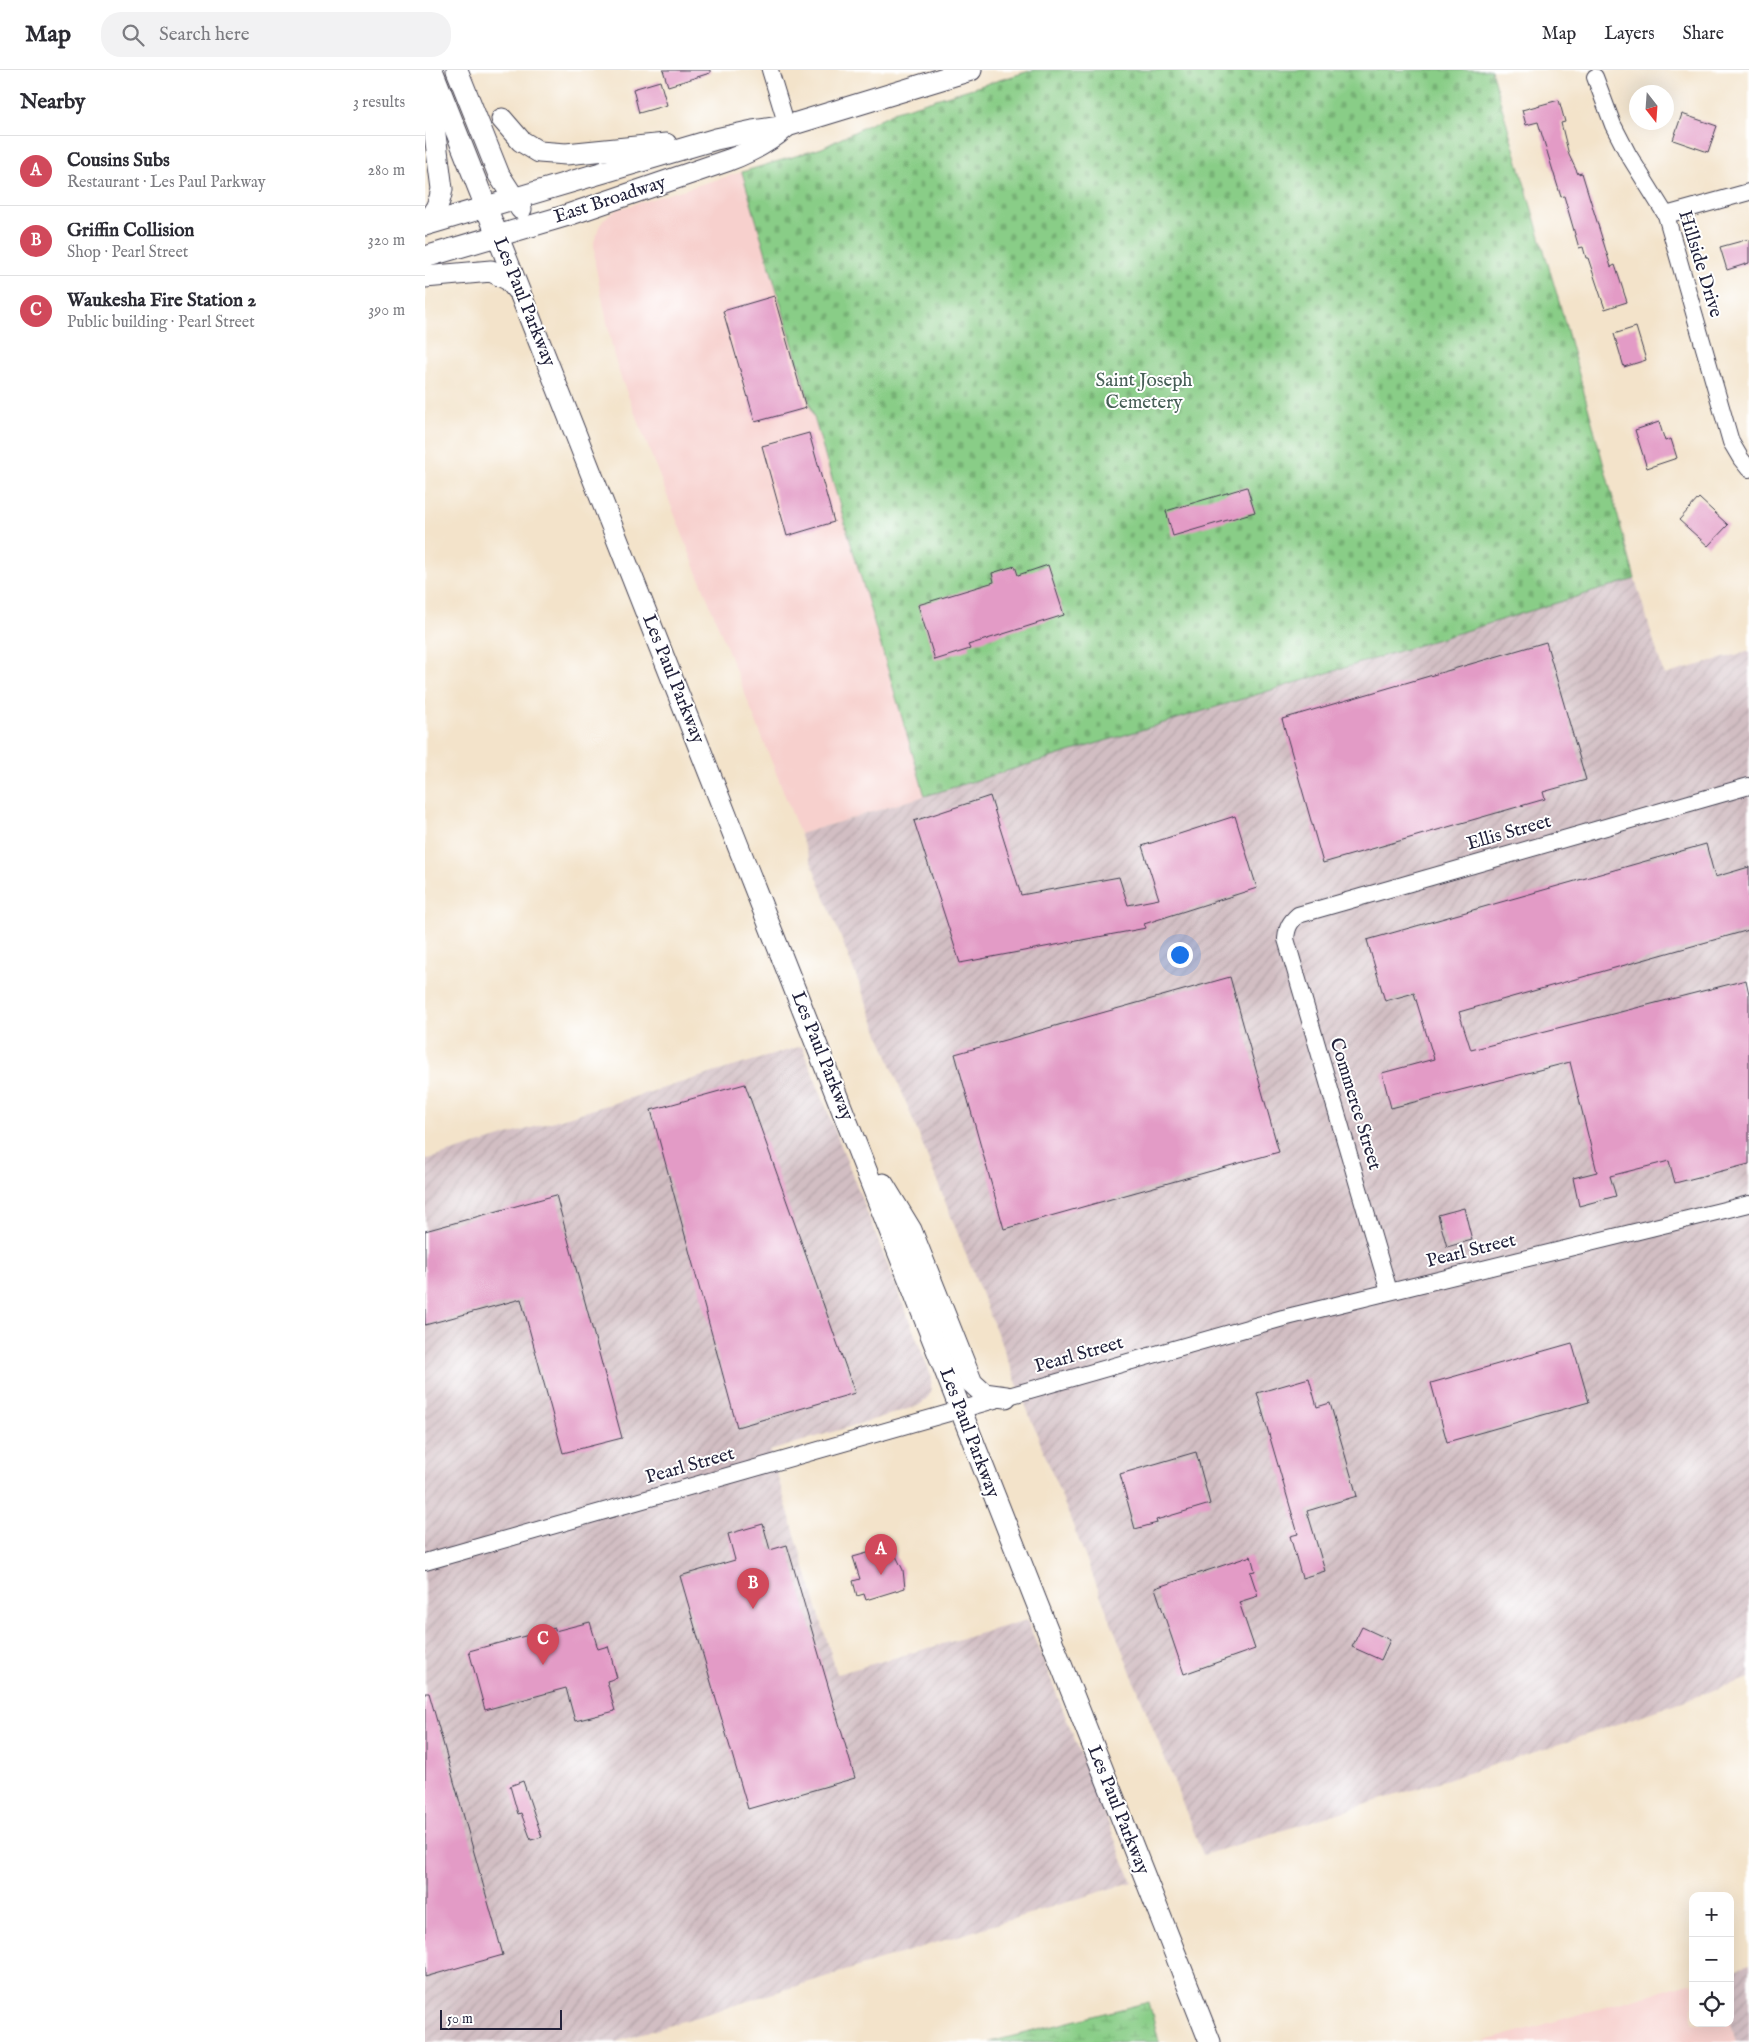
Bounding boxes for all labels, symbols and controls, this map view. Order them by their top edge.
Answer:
search box [101,12,451,57]
text: Map [25,19,71,50]
icon: search [119,21,147,49]
text: Search here [159,23,250,47]
text: Map [1542,23,1576,46]
text: Layers [1604,23,1655,46]
text: Share [1683,23,1724,46]
north arrow [1629,85,1674,130]
text: Nearby [20,89,85,116]
text: 3 results [353,93,405,113]
text: Cousins Subs [67,149,170,173]
text: A [31,161,41,181]
text: 280 m [368,161,405,181]
street label: East Broadway [551,170,670,229]
text: Restaurant · Les Paul Parkway [67,173,266,193]
street label: Hillside Drive [1672,208,1728,321]
text: Griffin Collision [67,219,195,243]
text: B [31,231,41,251]
text: 320 m [368,231,405,251]
street label: Les Paul Parkway [487,234,561,371]
text: Shop · Pearl Street [67,243,188,263]
text: Waukesha Fire Station 2 [67,289,256,313]
text: C [30,301,42,321]
text: 390 m [368,301,405,321]
text: Public building · Pearl Street [67,313,255,333]
park label: Saint Joseph Cemetery [1096,369,1192,415]
street label: Les Paul Parkway [636,611,710,748]
street label: Ellis Street [1464,809,1554,856]
your location [1167,942,1193,968]
street label: Les Paul Parkway [785,988,859,1125]
street label: Commerce Street [1323,1035,1387,1173]
street label: Pearl Street [1424,1228,1519,1274]
street label: Pearl Street [1032,1331,1127,1379]
street label: Les Paul Parkway [933,1365,1005,1502]
street label: Pearl Street [643,1442,738,1490]
pin: A [865,1534,897,1575]
pin: B [737,1568,769,1609]
pin: C [527,1624,559,1665]
street label: Les Paul Parkway [1081,1742,1155,1879]
map controls [1689,1892,1734,2027]
button: + [1689,1892,1734,1937]
button: − [1689,1937,1734,1982]
button: locate [1689,1982,1734,2027]
scale bar [440,2007,563,2030]
text: 50 m [447,2010,473,2028]

